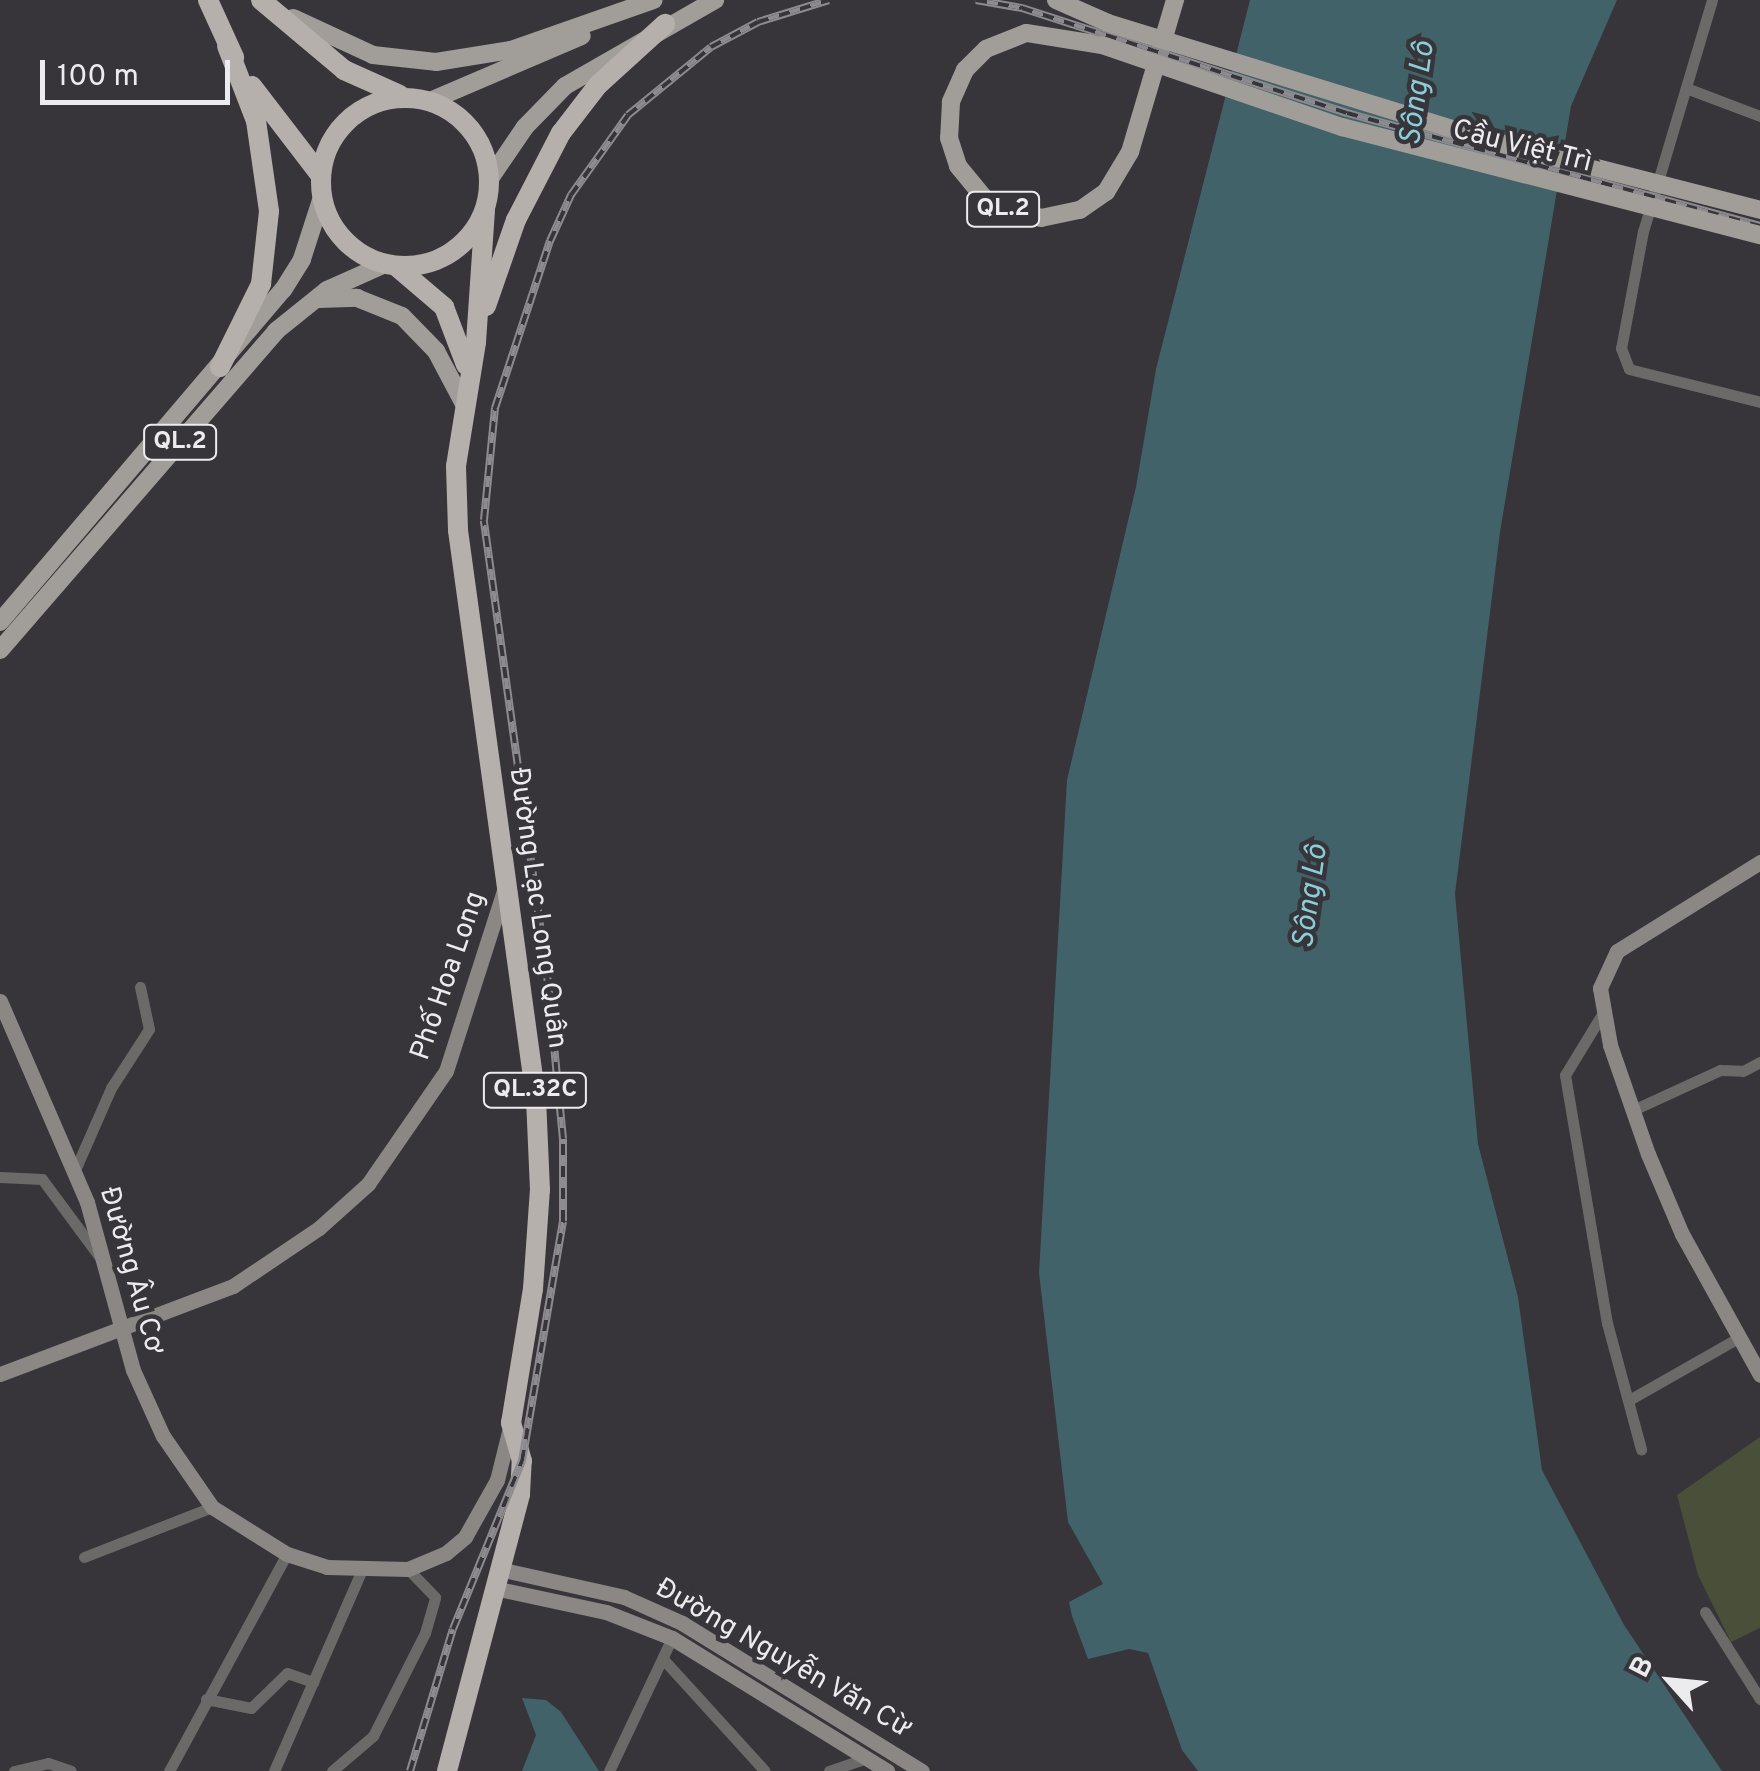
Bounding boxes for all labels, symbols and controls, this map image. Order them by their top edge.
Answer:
scale bar [45,40,235,102]
water label: Sông Lô [1394,40,1444,148]
text: 100 m [57,59,139,96]
street label: Cầu Việt Trì [1448,113,1596,181]
road number: QL.2 [966,189,1040,229]
road number: QL.2 [142,422,218,462]
street label: Đường Lạc Long Quân [501,765,573,1051]
water label: Sông Lô [1287,843,1337,951]
street label: Phố Hoa Long [404,887,494,1065]
road number: QL.32C [482,1070,588,1110]
street label: Đường Âu Cơ [91,1183,171,1359]
street label: Đường Nguyễn Văn Cừ [649,1572,917,1746]
north arrow [1620,1631,1720,1731]
text: B [1623,1651,1664,1684]

